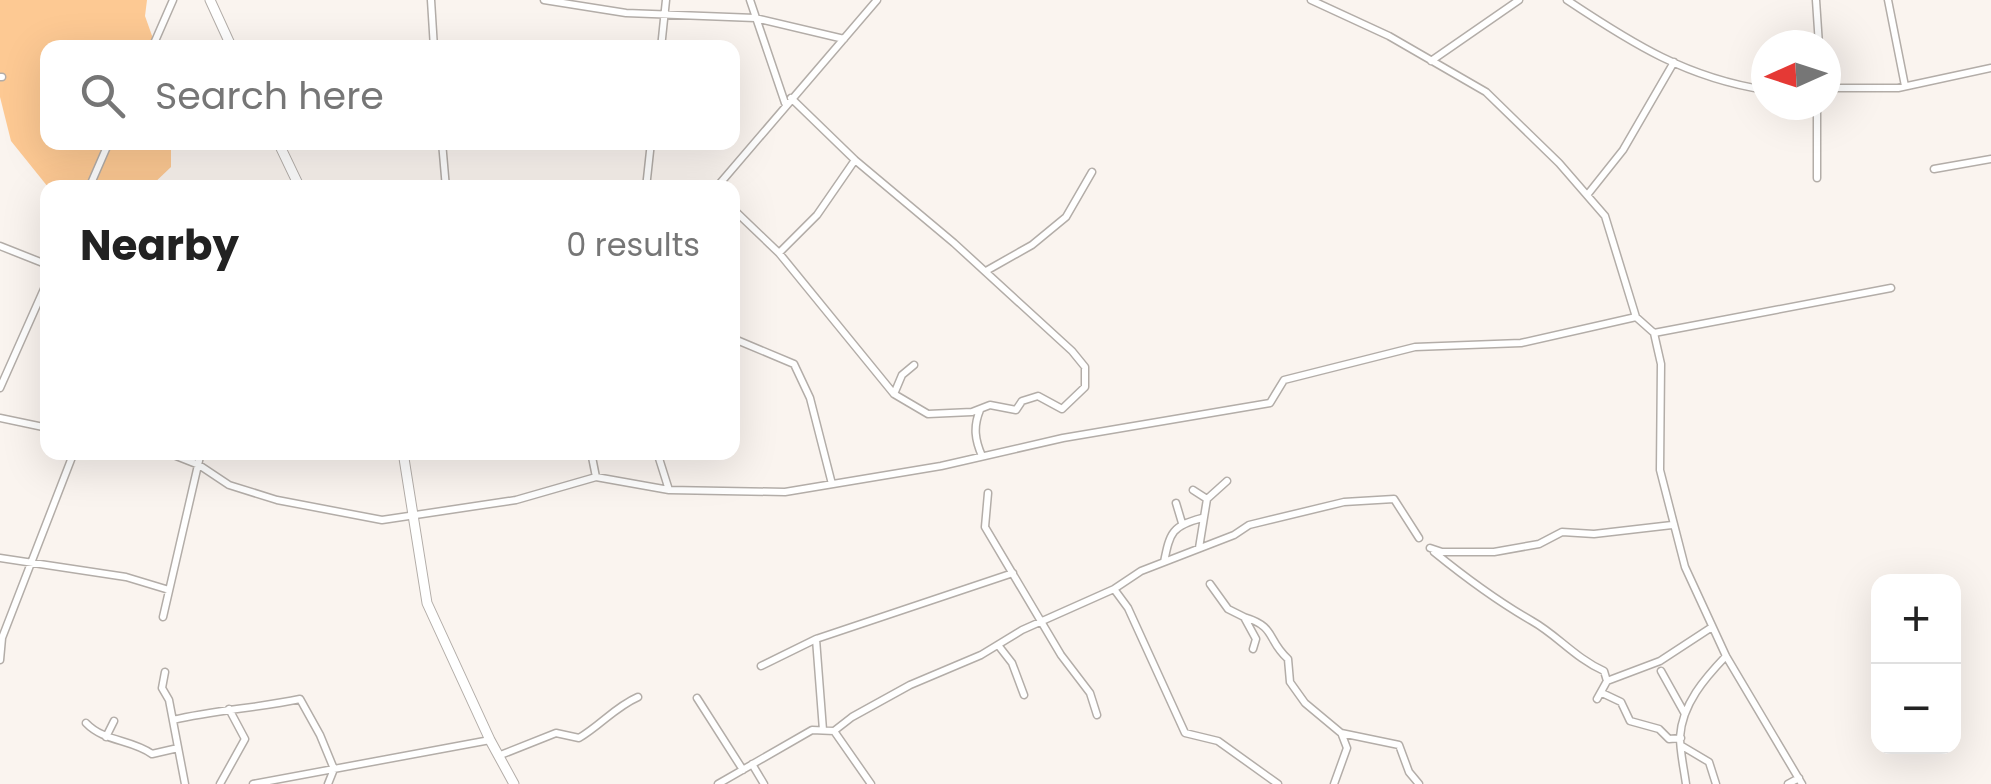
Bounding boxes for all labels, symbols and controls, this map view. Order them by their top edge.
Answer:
north arrow [1751,30,1841,120]
search box [40,40,740,150]
icon: search [75,68,130,123]
text: Search here [155,69,384,122]
text: Nearby [80,216,239,275]
text: 0 results [566,222,700,267]
map controls [1871,574,1961,754]
button: + [1871,574,1961,664]
button: − [1871,664,1961,754]

